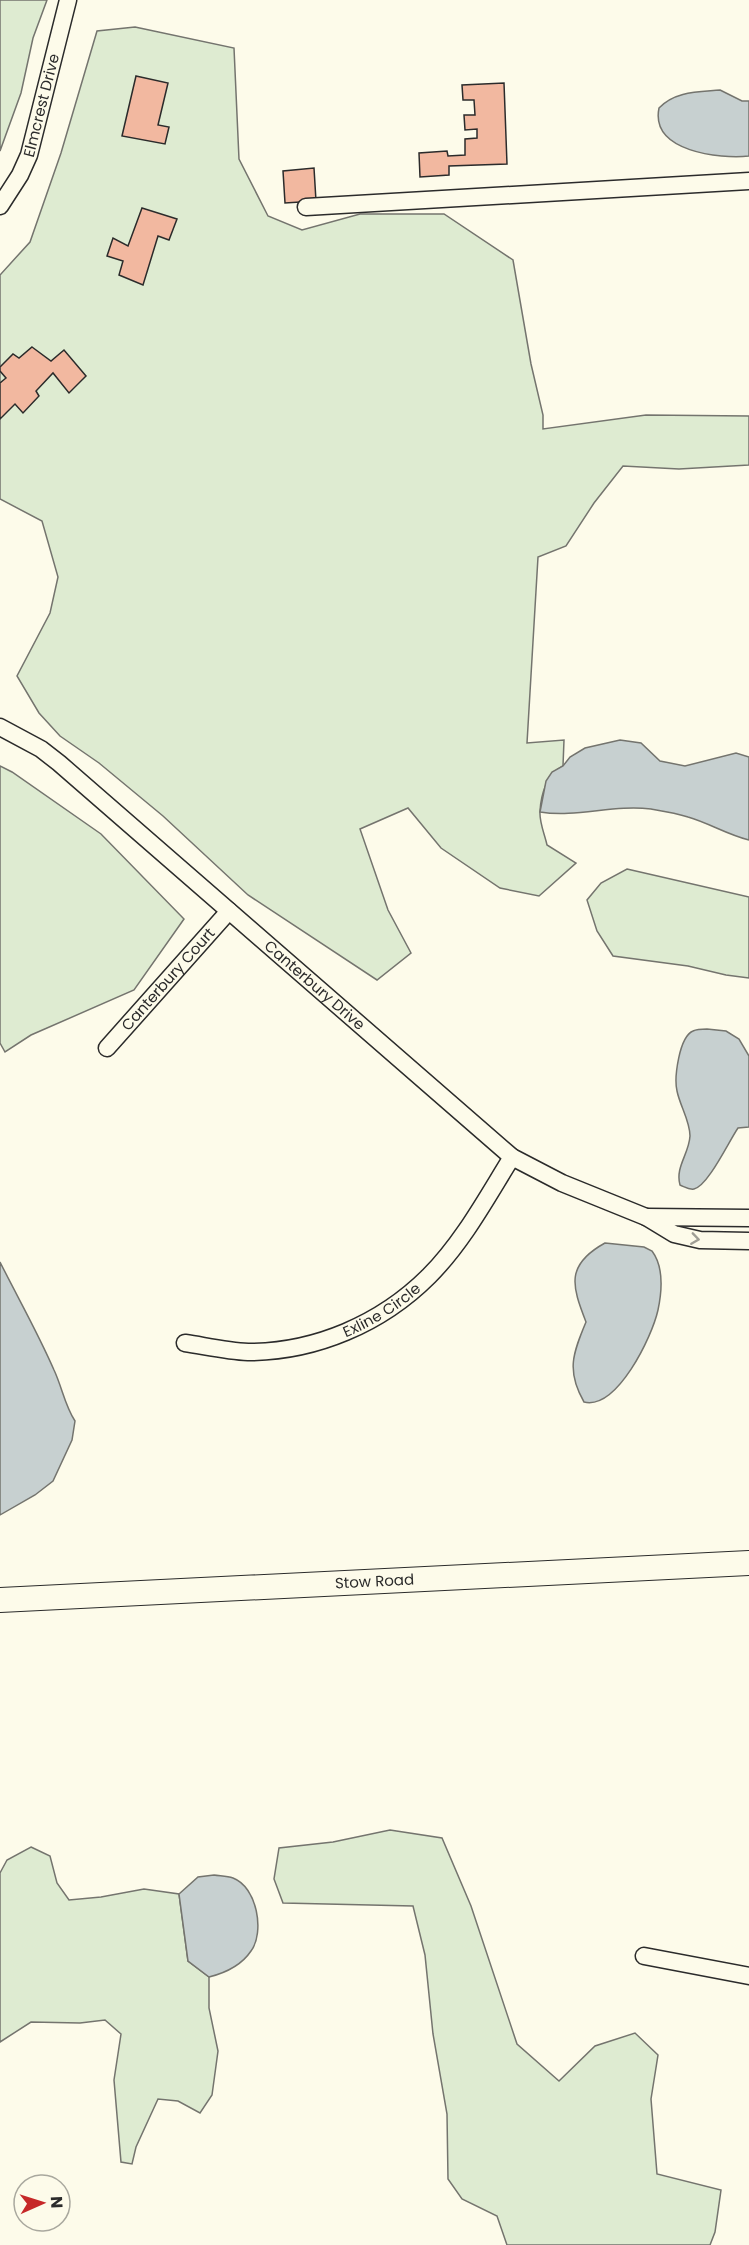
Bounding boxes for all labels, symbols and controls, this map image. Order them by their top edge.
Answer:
street label: Elmcrest Drive [18,51,64,159]
street label: Canterbury Court [116,923,219,1035]
street label: Canterbury Drive [260,935,370,1035]
one-way arrow [690,1232,699,1244]
street label: Exline Circle [339,1278,425,1342]
street label: Stow Road [334,1569,415,1593]
north arrow [12,2173,72,2233]
text: N [45,2196,68,2209]

